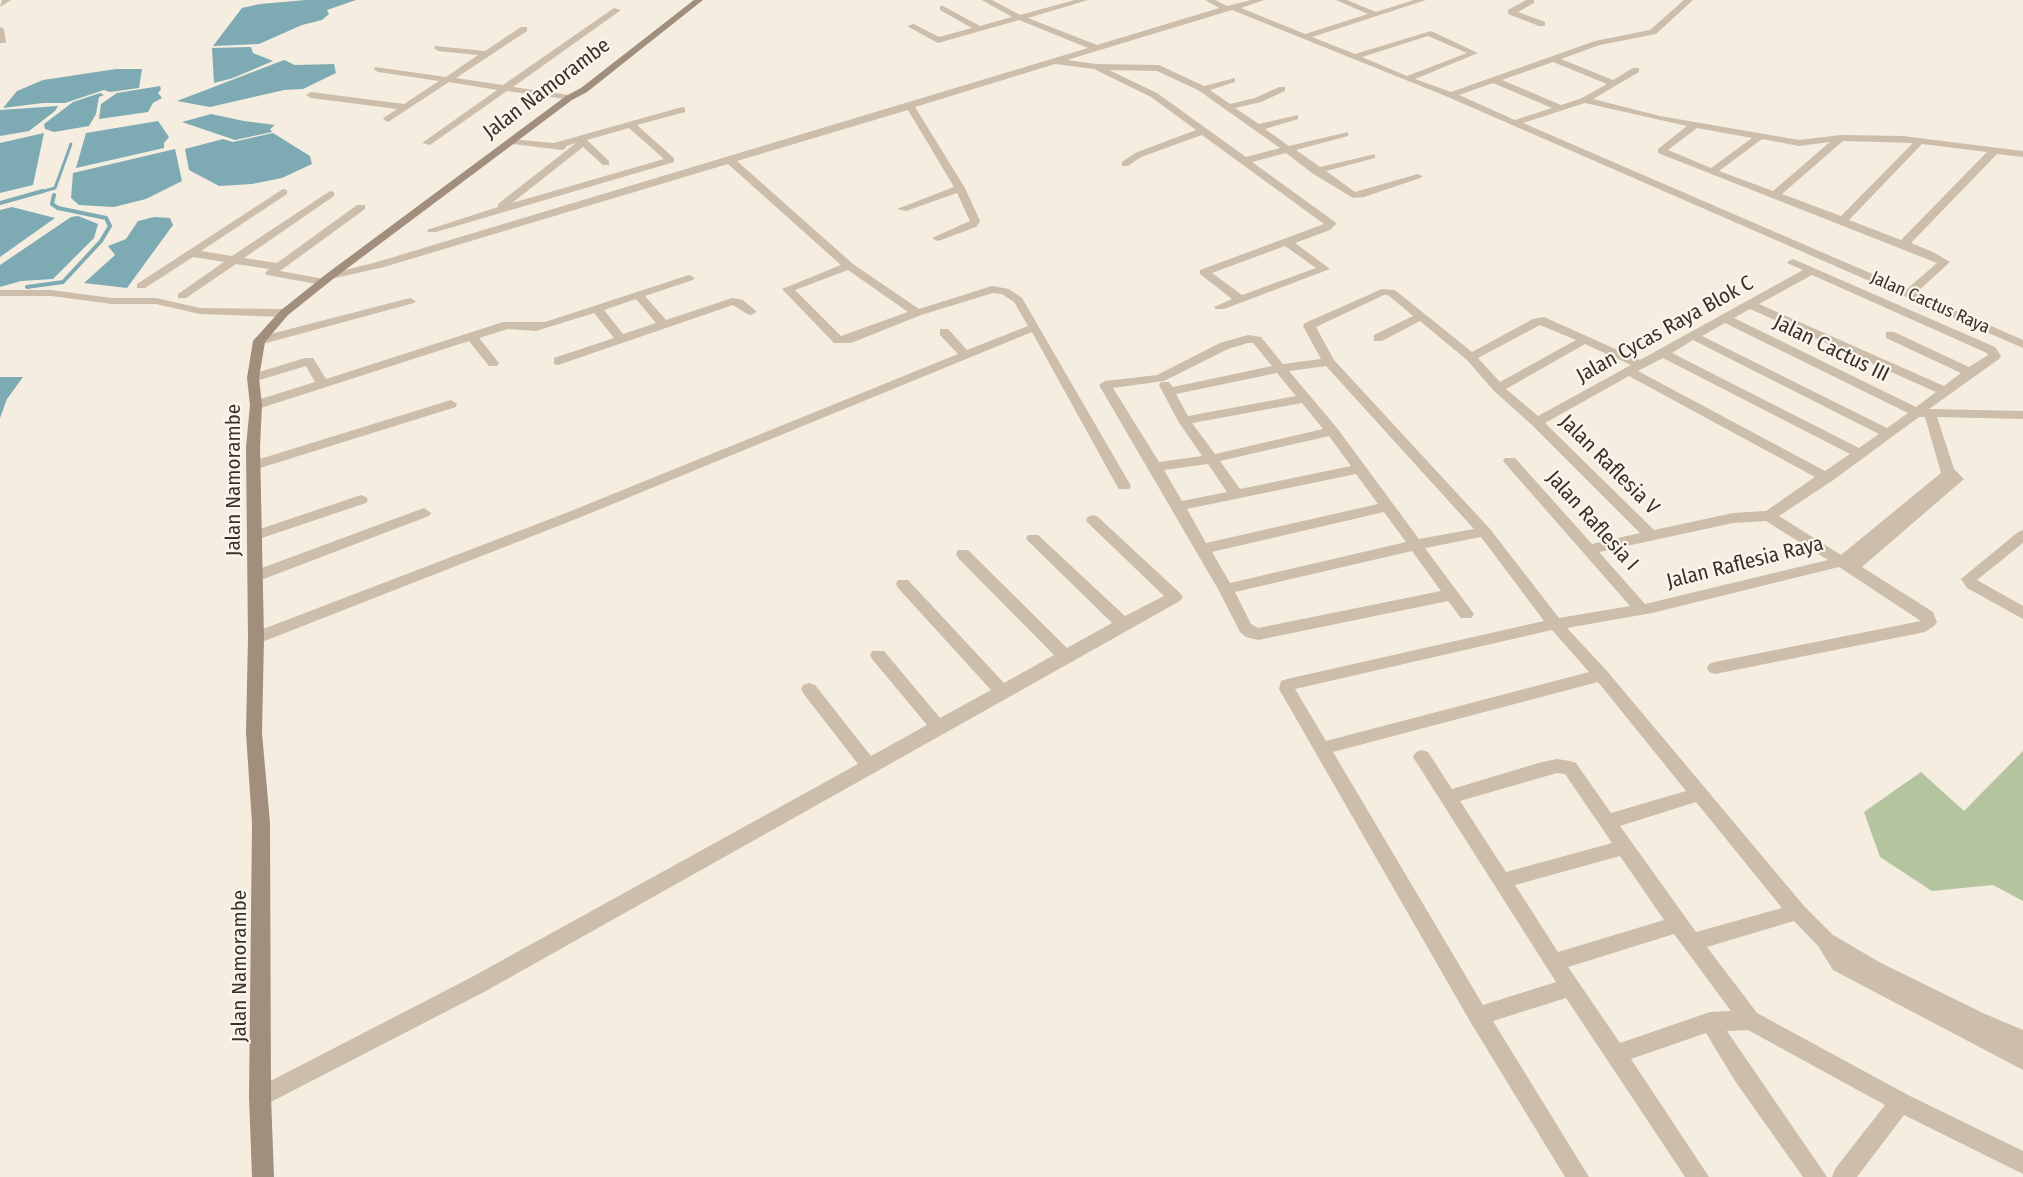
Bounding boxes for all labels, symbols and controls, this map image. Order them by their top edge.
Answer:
street label: Jalan Namorambe [479,33,615,145]
street label: Jalan Cactus Raya [1867,267,1993,339]
street label: Jalan Cycas Raya Blok C [1572,271,1758,389]
street label: Jalan Cactus III [1769,310,1893,388]
street label: Jalan Namorambe [221,404,247,556]
street label: Jalan Raflesia V [1554,410,1664,520]
street label: Jalan Raflesia I [1541,466,1643,576]
street label: Jalan Raflesia Raya [1664,531,1826,595]
street label: Jalan Namorambe [227,890,253,1042]

